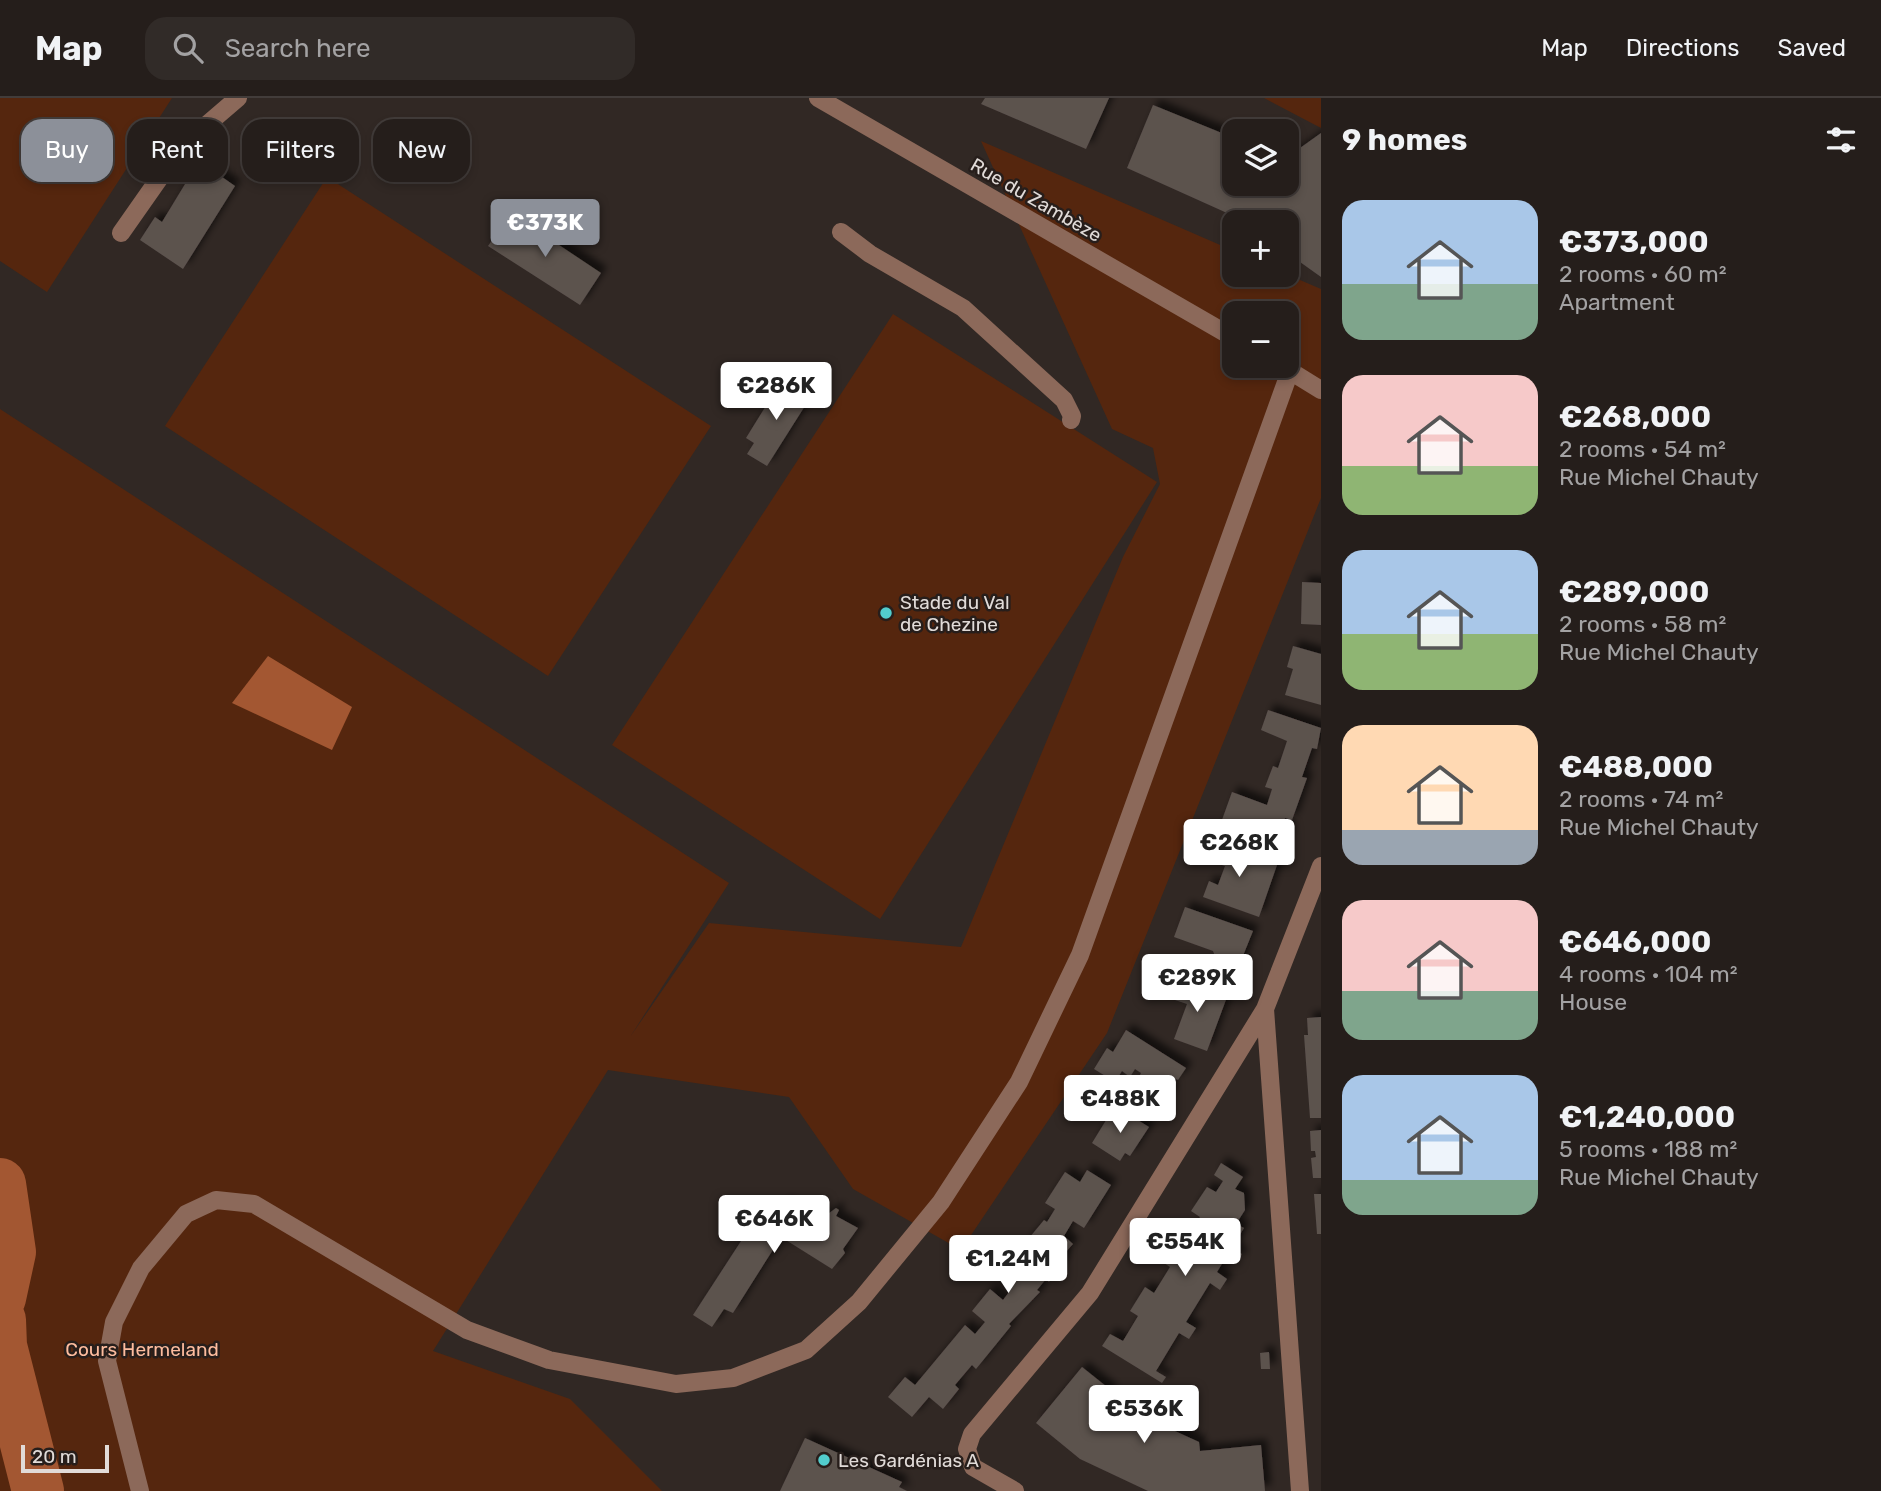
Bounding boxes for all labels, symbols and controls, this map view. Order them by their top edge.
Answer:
search box [145,17,635,80]
text: Map [35,29,103,68]
icon: search [169,29,207,67]
text: Search here [225,33,370,64]
text: Map [1541,34,1588,62]
text: Directions [1626,34,1739,62]
text: Saved [1777,34,1846,62]
chip: Buy [21,119,113,182]
chip: Rent [127,119,228,182]
chip: Filters [242,119,359,182]
chip: New [373,119,470,182]
map controls [1222,119,1299,378]
button: layers [1222,119,1299,196]
icon: filters [1822,121,1860,159]
text: 9 homes [1342,122,1467,158]
street label: Rue du Zambèze [966,153,1106,247]
pin: €373K [496,200,594,259]
text: €373K [507,208,583,236]
button: + [1222,210,1299,287]
text: €373,000 [1559,224,1709,260]
icon: home [1398,228,1482,312]
text: 2 rooms · 60 m² [1559,260,1727,288]
text: Apartment [1559,288,1675,316]
button: − [1222,301,1299,378]
pin: €286K [727,362,825,422]
text: €286K [737,371,815,399]
text: €268,000 [1559,399,1711,435]
icon: home [1398,403,1482,487]
text: 2 rooms · 54 m² [1559,435,1726,463]
text: Rue Michel Chauty [1559,463,1759,491]
text: €289,000 [1559,574,1709,610]
icon: home [1398,578,1482,662]
place label: Stade du Val de Chezine [900,591,1010,636]
marker: Stade du Val de Chezine [878,605,894,621]
text: 2 rooms · 58 m² [1559,610,1726,638]
text: Rue Michel Chauty [1559,638,1759,666]
text: €488,000 [1559,749,1713,785]
icon: home [1398,753,1482,837]
text: 2 rooms · 74 m² [1559,785,1723,813]
text: Rue Michel Chauty [1559,813,1759,841]
pin: €268K [1190,820,1288,879]
text: €268K [1200,828,1278,856]
text: €646,000 [1559,924,1711,960]
icon: home [1398,928,1482,1012]
pin: €289K [1148,954,1246,1014]
text: 4 rooms · 104 m² [1559,960,1738,988]
text: €289K [1158,963,1236,991]
text: House [1559,988,1627,1016]
pin: €488K [1071,1076,1169,1135]
text: €488K [1080,1084,1160,1112]
text: €1,240,000 [1559,1099,1735,1135]
icon: home [1398,1103,1482,1187]
text: 5 rooms · 188 m² [1559,1135,1737,1163]
text: Rue Michel Chauty [1559,1163,1759,1191]
pin: €646K [725,1196,823,1255]
text: €646K [735,1204,813,1232]
pin: €554K [1136,1218,1234,1278]
text: €554K [1146,1227,1224,1255]
pin: €1.24M [951,1236,1065,1295]
text: €1.24M [965,1244,1051,1272]
park label: Cours Hermeland [65,1338,219,1361]
pin: €536K [1095,1386,1193,1445]
text: €536K [1105,1394,1183,1422]
scale bar [21,1442,108,1474]
text: 20 m [32,1445,77,1468]
place label: Les Gardénias A [838,1449,979,1472]
marker: Les Gardénias A [816,1452,832,1468]

